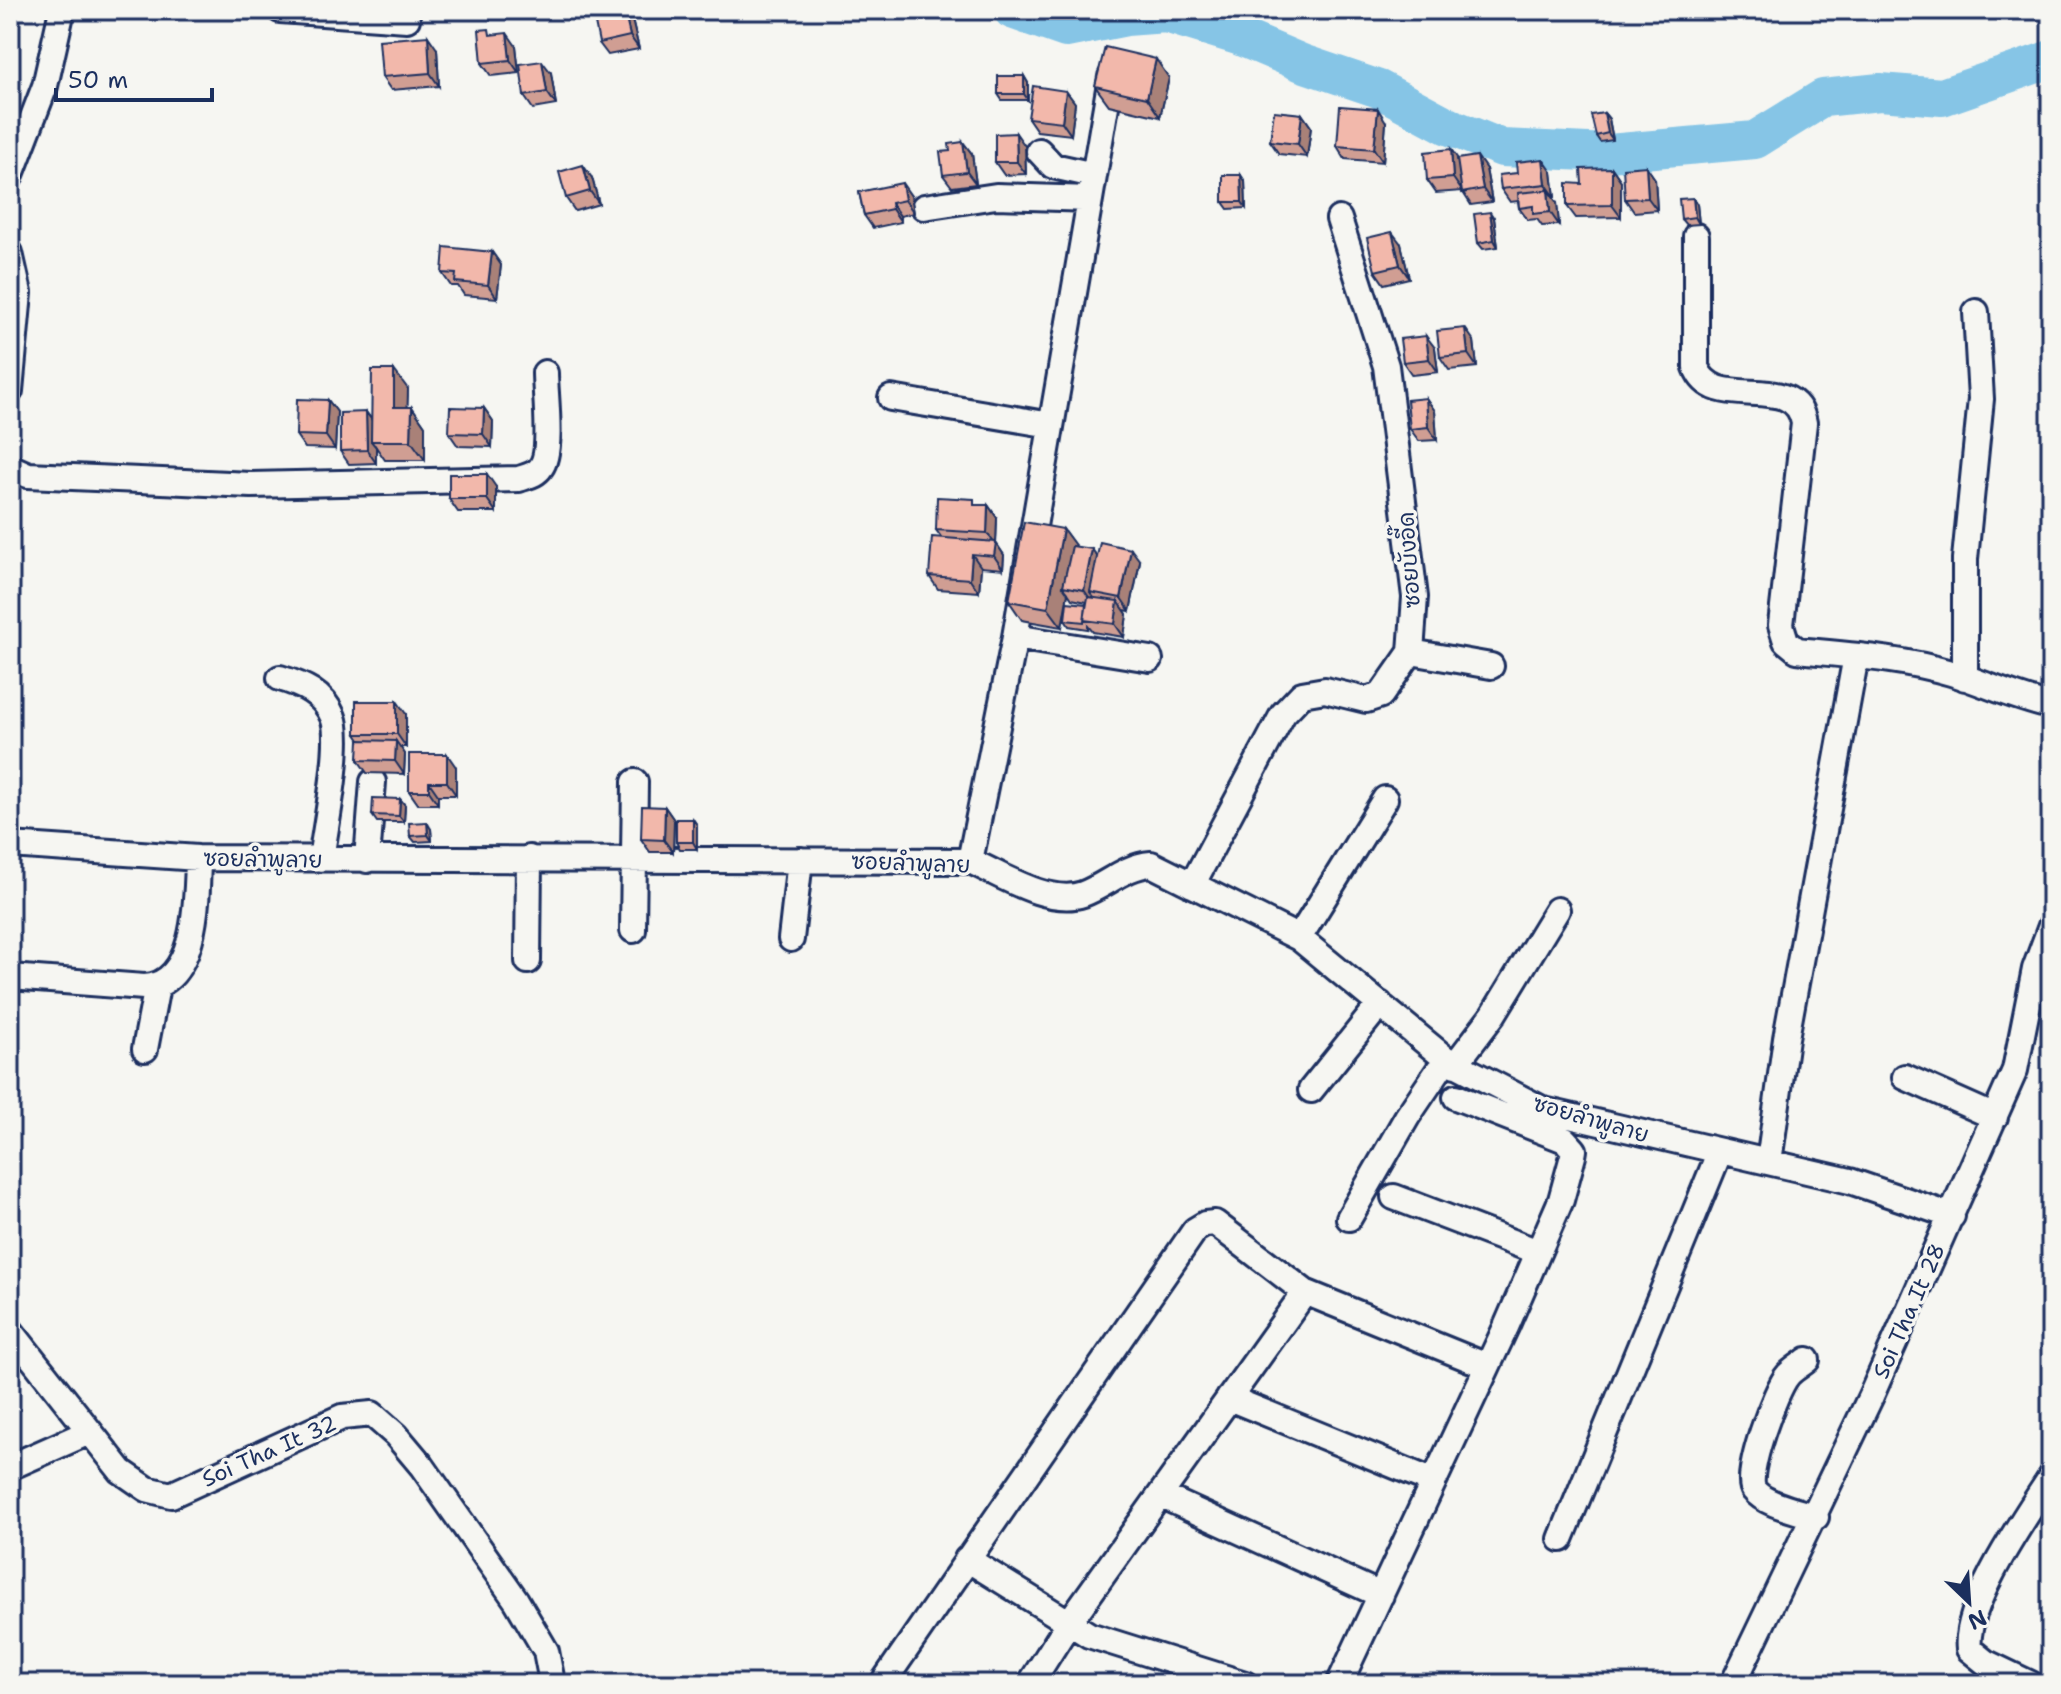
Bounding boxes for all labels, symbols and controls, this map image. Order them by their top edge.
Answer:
scale bar [56,52,212,102]
text: 50 m [68,64,128,96]
street label: ซอยบังอี๊ด [1385,511,1427,609]
street label: ซอยลำพูลาย [203,843,323,877]
street label: ซอยลำพูลาย [851,846,971,882]
street label: ซอยลำพูลาย [1529,1089,1652,1151]
street label: Soi Tha It 28 [1866,1239,1952,1383]
street label: Soi Tha It 32 [197,1408,341,1494]
north arrow [1929,1562,2009,1642]
text: N [1963,1603,1991,1636]

